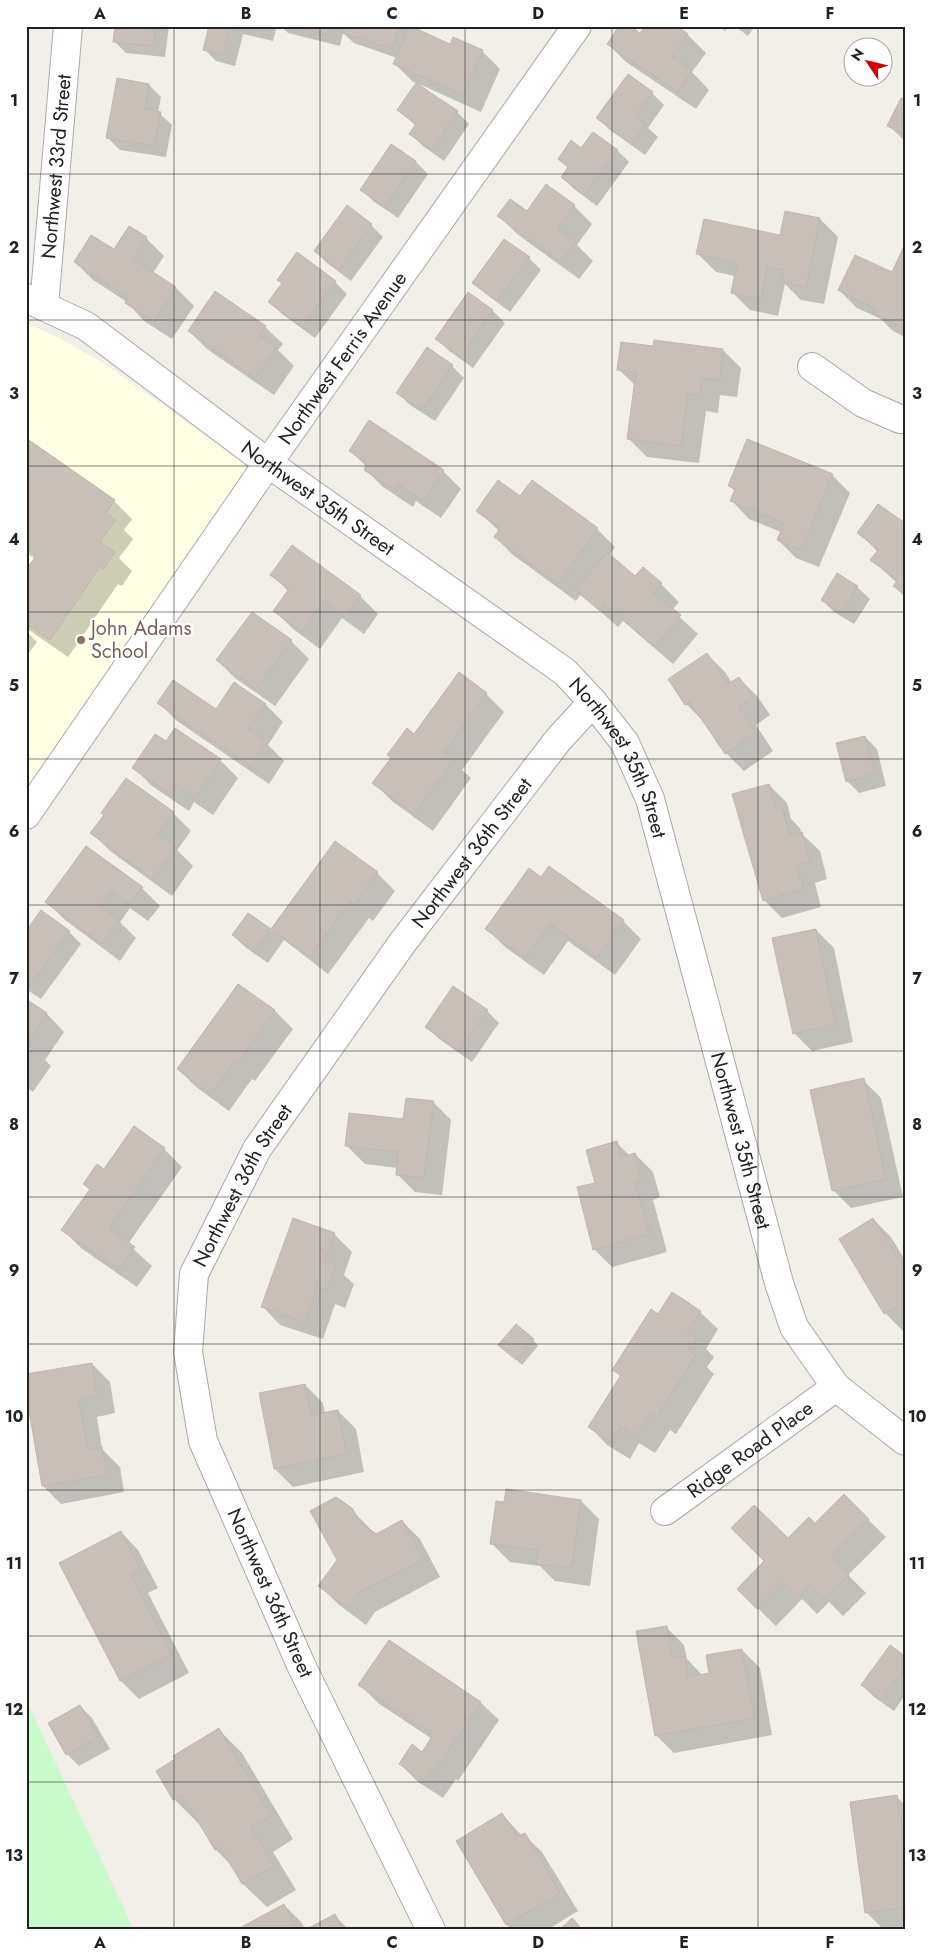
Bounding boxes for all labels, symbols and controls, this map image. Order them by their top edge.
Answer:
text: A [93,2,106,25]
text: B [241,2,251,25]
text: C [386,2,398,25]
text: D [532,2,544,25]
text: E [679,2,689,25]
text: F [826,2,834,25]
north arrow [844,38,894,88]
text: N [846,44,869,65]
street label: Northwest 33rd Street [34,73,78,260]
text: 1 [10,89,18,112]
text: 1 [913,89,921,112]
text: 2 [9,236,19,259]
text: 2 [912,236,922,259]
street label: Northwest Ferris Avenue [271,265,414,450]
text: 3 [9,382,19,405]
text: 3 [912,382,922,405]
street label: Northwest 35th Street [235,433,401,563]
text: 4 [8,528,20,551]
text: 4 [911,528,923,551]
place label: John Adams School [88,614,192,666]
marker: John Adams School [75,634,87,646]
street label: Northwest 35th Street [562,671,674,841]
text: 5 [9,674,19,697]
text: 5 [912,674,922,697]
street label: Northwest 36th Street [404,771,539,934]
text: 6 [9,820,19,843]
text: 6 [912,820,922,843]
text: 7 [9,967,19,990]
text: 7 [912,967,922,990]
street label: Northwest 35th Street [704,1049,779,1233]
street label: Northwest 36th Street [185,1098,299,1272]
text: 8 [9,1113,19,1136]
text: 8 [912,1113,922,1136]
text: 9 [9,1259,19,1282]
text: 9 [912,1259,922,1282]
street label: Ridge Road Place [681,1394,819,1505]
text: 10 [5,1405,23,1428]
text: 10 [908,1405,926,1428]
street label: Northwest 36th Street [220,1504,320,1682]
text: 11 [6,1552,22,1575]
text: 11 [909,1552,925,1575]
text: 12 [5,1698,23,1721]
text: 12 [908,1698,926,1721]
text: 13 [5,1844,23,1867]
text: 13 [908,1844,926,1867]
text: A [93,1931,106,1954]
text: B [241,1931,251,1954]
text: C [386,1931,398,1954]
text: D [532,1931,544,1954]
text: E [679,1931,689,1954]
text: F [826,1931,834,1954]

